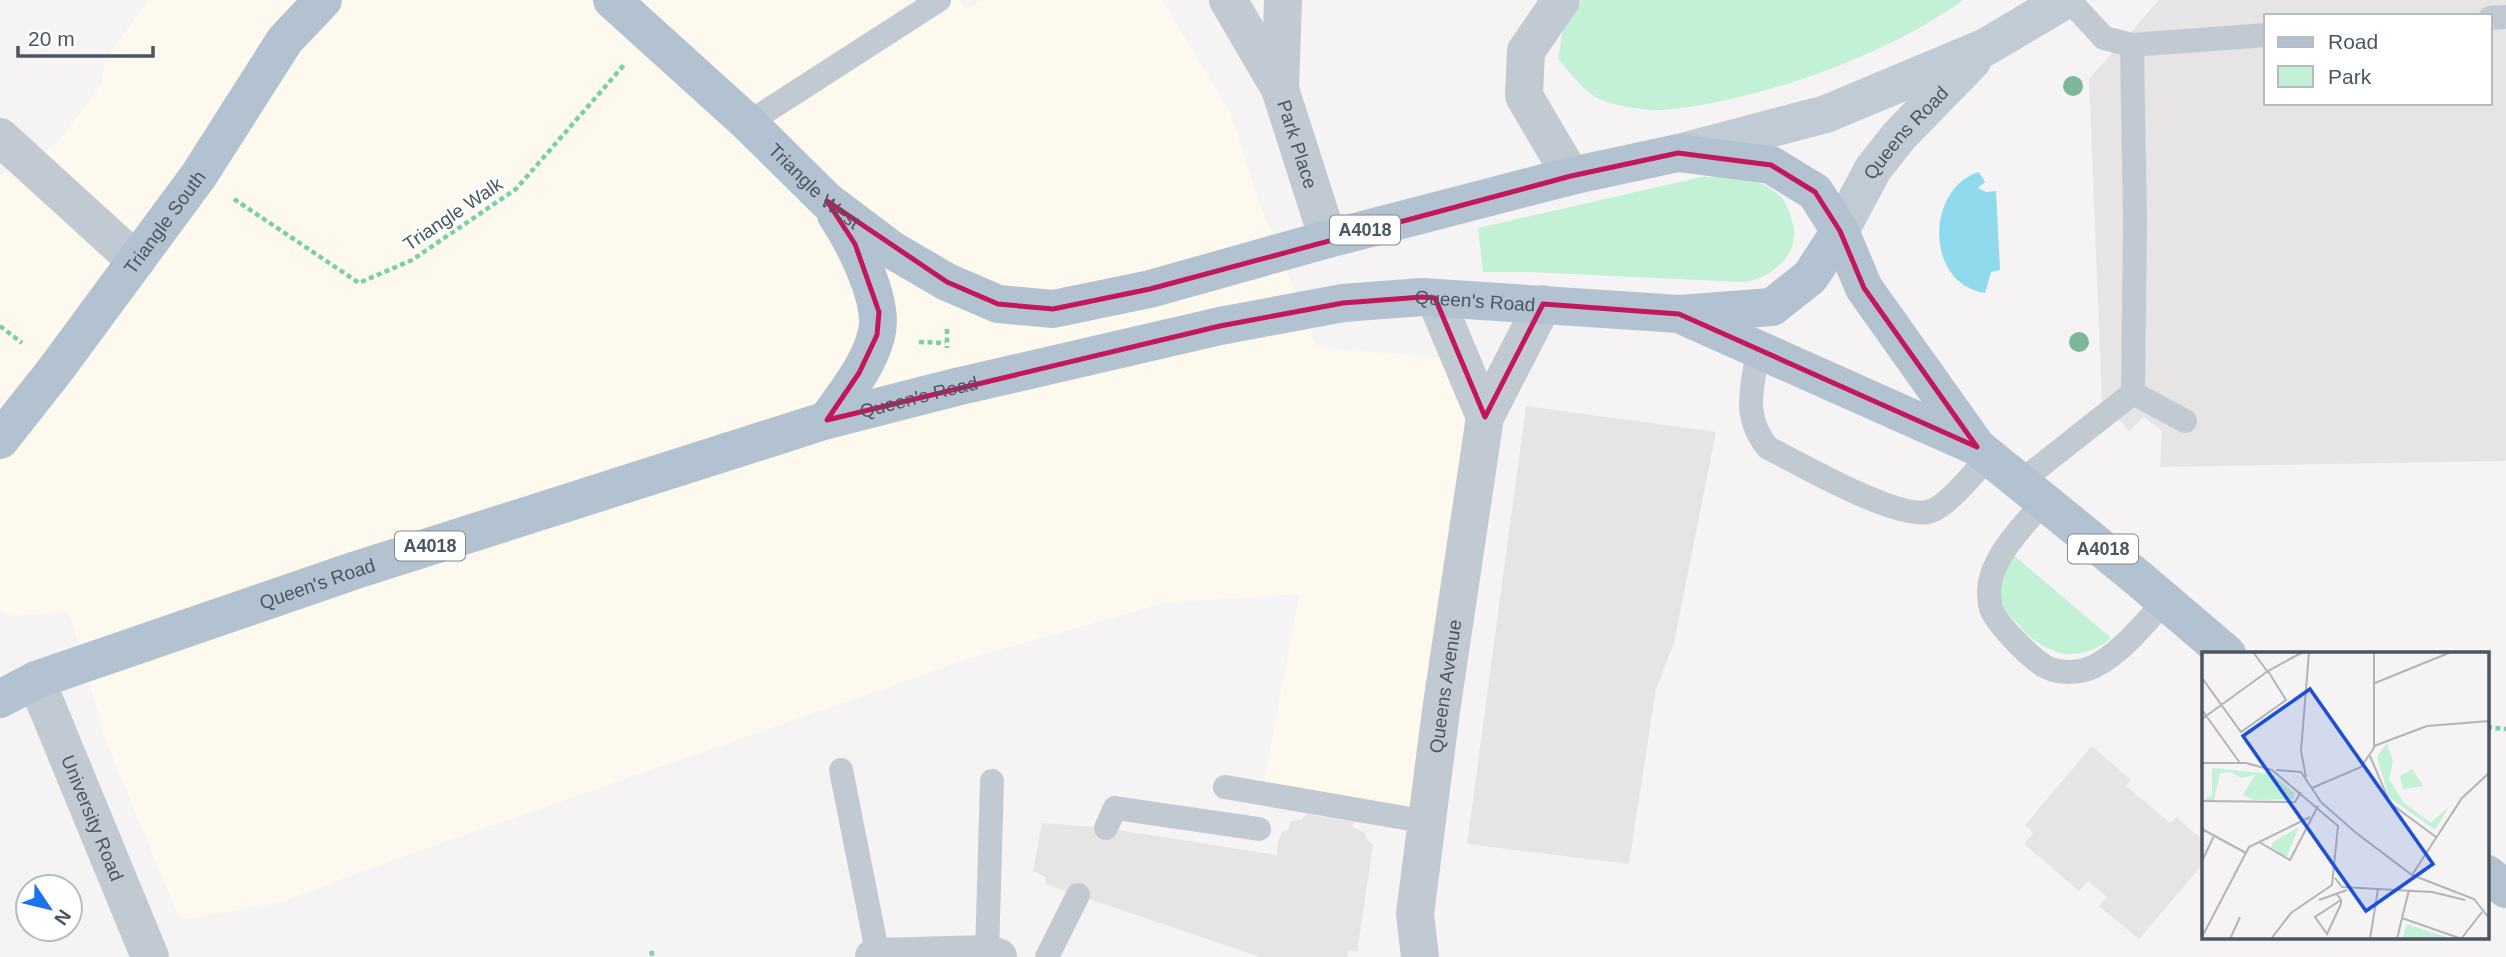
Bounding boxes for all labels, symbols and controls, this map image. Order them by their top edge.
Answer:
scale bar [18,14,152,58]
legend [2264,14,2492,105]
text: 20 m [28,27,75,50]
text: Road [2328,30,2378,53]
text: Park [2328,65,2372,88]
street label: Queens Road [1859,82,1952,183]
street label: Park Place [1274,97,1322,191]
street label: Triangle West [764,139,865,233]
street label: Triangle South [119,166,209,278]
street label: Triangle Walk [400,173,507,255]
road number: A4018 [1330,215,1400,244]
street label: Queen's Road [1414,286,1536,315]
street label: Queen's Road [857,372,980,422]
road number: A4018 [395,532,465,560]
road number: A4018 [2068,534,2138,564]
street label: Queen's Road [257,554,378,613]
street label: Queens Avenue [1425,618,1465,754]
inset map [2202,652,2488,940]
street label: University Road [57,752,128,884]
north arrow [14,873,84,943]
text: N [50,906,75,929]

